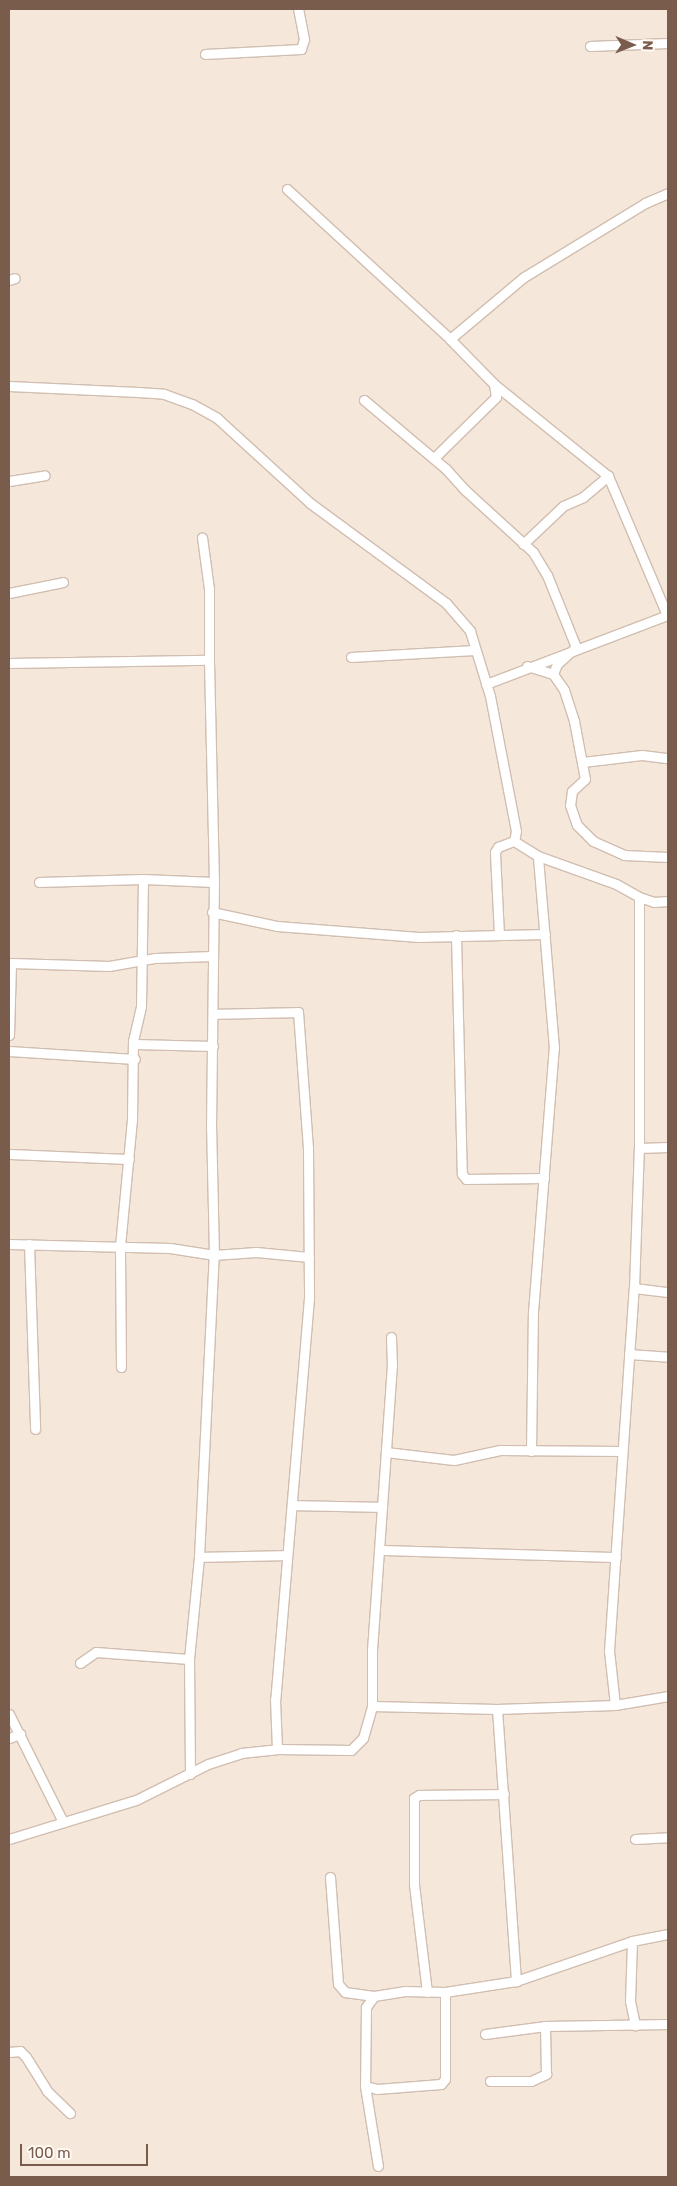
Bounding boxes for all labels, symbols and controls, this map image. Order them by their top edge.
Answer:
north arrow [607,20,657,70]
text: N [639,40,656,50]
scale bar [22,2134,150,2166]
text: 100 m [28,2144,70,2162]

